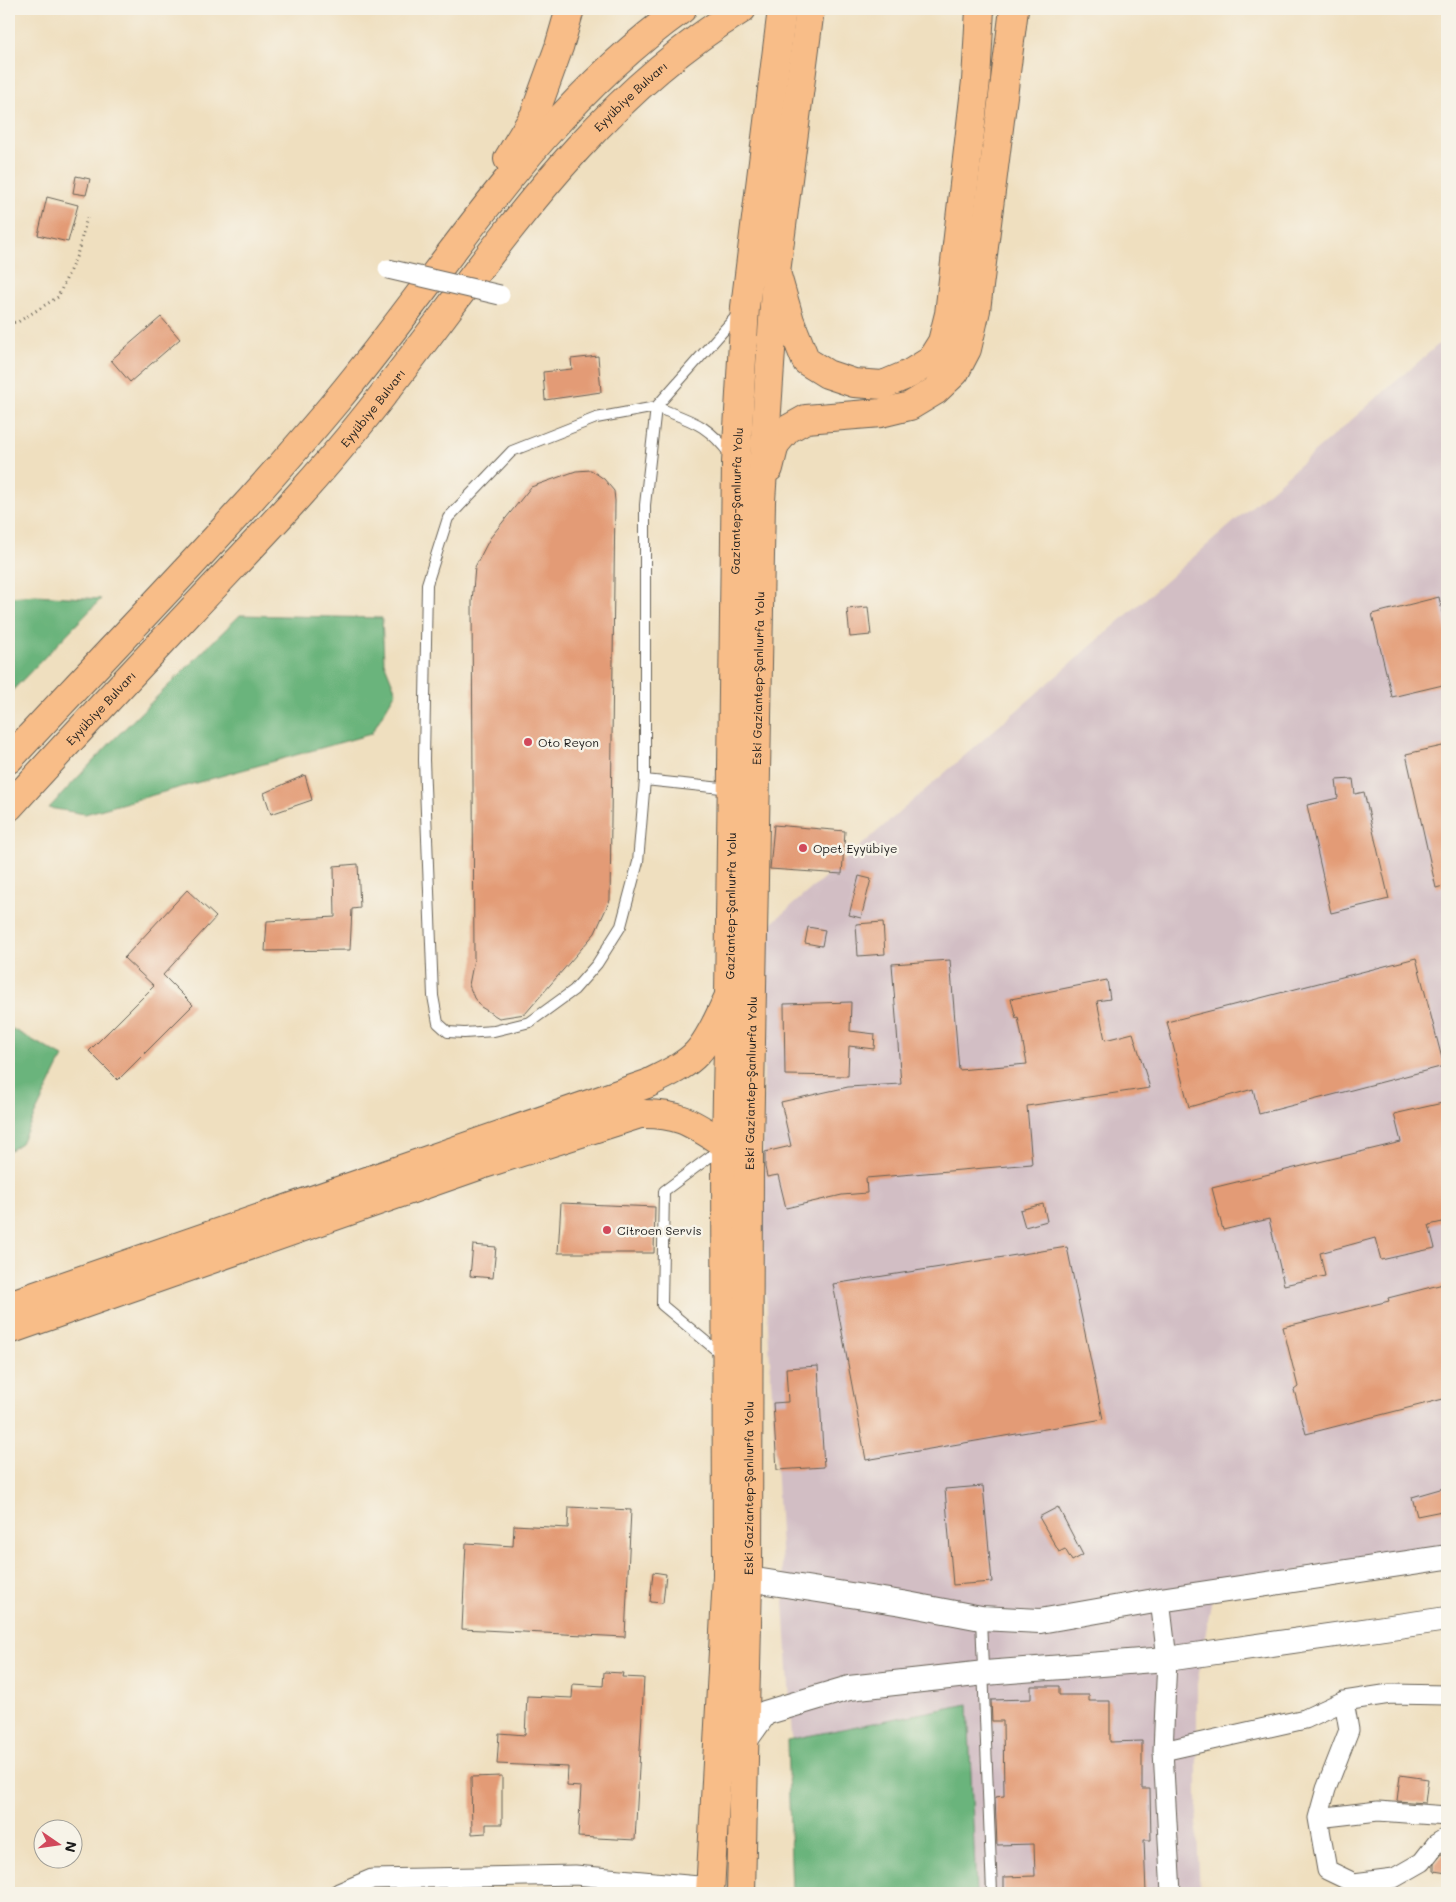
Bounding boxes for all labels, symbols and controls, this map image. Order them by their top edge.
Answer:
street label: Eyyübiye Bulvarı [590,58,670,135]
street label: Eyyübiye Bulvarı [336,365,408,450]
street label: Gaziantep-Şanlıurfa Yolu [727,427,746,575]
street label: Eski Gaziantep-Şanlıurfa Yolu [748,591,767,765]
street label: Eyyübiye Bulvarı [62,667,139,748]
place label: Oto Reyon [538,734,599,750]
marker: Oto Reyon [522,736,534,748]
street label: Gaziantep-Şanlıurfa Yolu [721,832,739,980]
place label: Opet Eyyübiye [813,840,897,856]
marker: Opet Eyyübiye [797,842,809,854]
street label: Eski Gaziantep-Şanlıurfa Yolu [741,996,760,1170]
place label: Citroen Servis [617,1222,702,1238]
marker: Citroen Servis [601,1224,613,1236]
street label: Eski Gaziantep-Şanlıurfa Yolu [740,1401,756,1575]
north arrow [32,1820,82,1870]
text: N [61,1840,82,1854]

